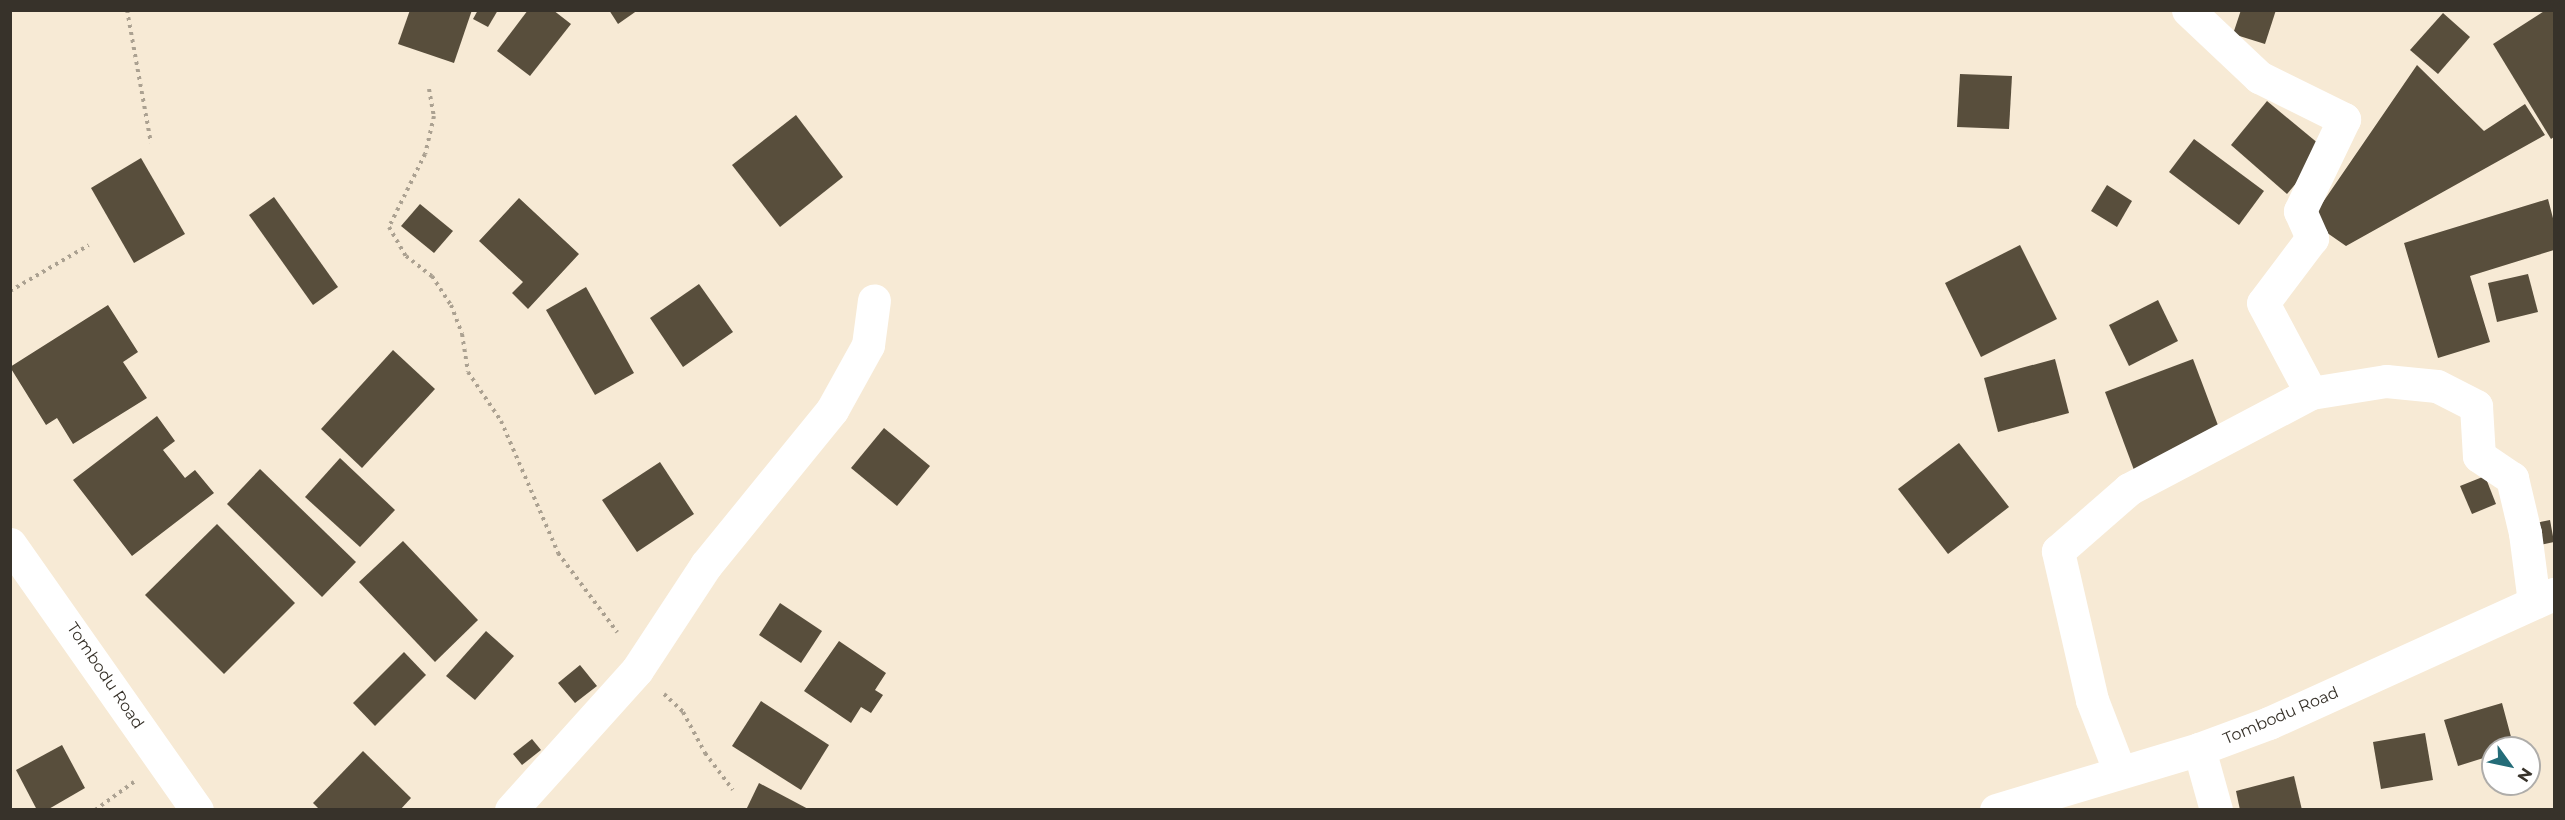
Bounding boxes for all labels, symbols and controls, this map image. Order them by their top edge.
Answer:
street label: Tombodu Road [62,619,148,733]
street label: Tombodu Road [2220,683,2342,749]
north arrow [2481,736,2541,796]
text: N [2513,764,2536,786]

